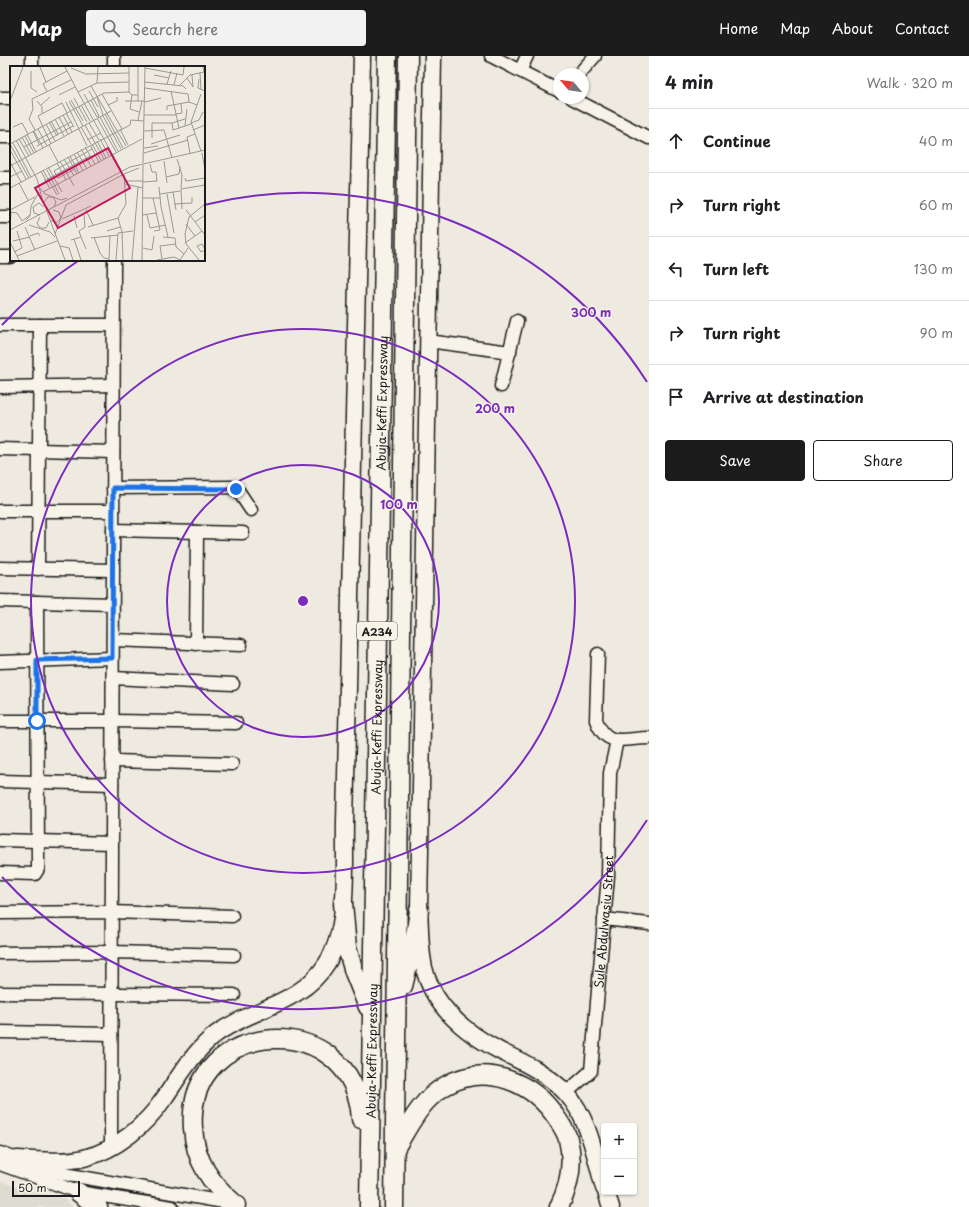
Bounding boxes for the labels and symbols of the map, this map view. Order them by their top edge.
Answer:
inset map [10,66,205,261]
north arrow [553,68,589,104]
text: 300 m [571,303,611,321]
street label: Abuja-Keffi Expressway [372,335,392,471]
text: 200 m [475,399,515,417]
route end [227,480,245,498]
text: 100 m [380,495,418,513]
centre of rings [296,594,310,608]
road number: A234 [357,622,397,640]
street label: Abuja-Keffi Expressway [366,659,387,795]
route start [28,712,46,730]
street label: Sule Abdulwasiu Street [589,855,617,989]
street label: Abuja-Keffi Expressway [361,983,381,1119]
scale bar [12,1179,80,1198]

